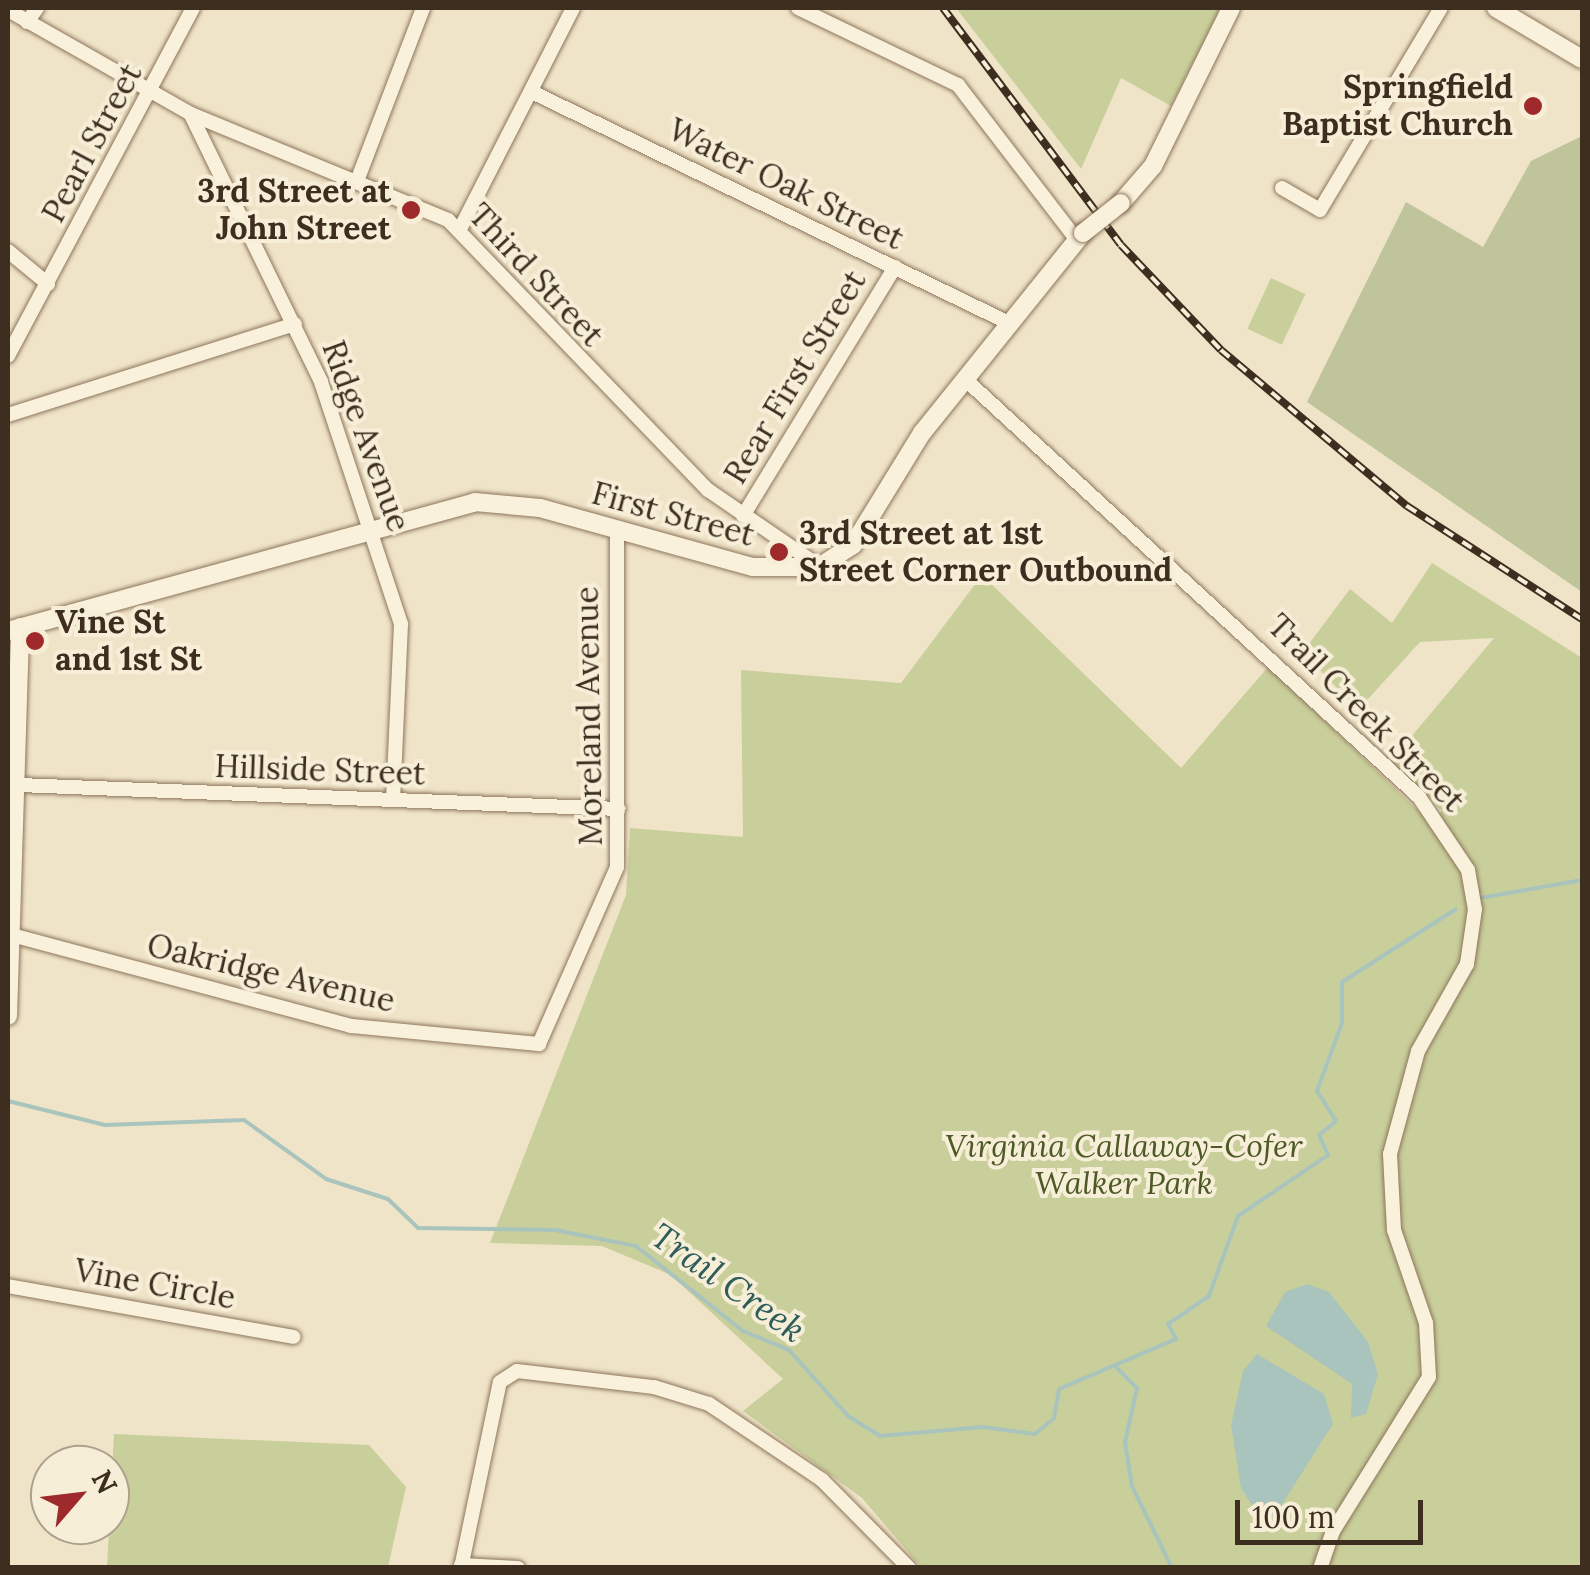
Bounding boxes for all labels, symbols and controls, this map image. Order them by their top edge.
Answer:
street label: Pearl Street [34,57,150,229]
place label: Springfield Baptist Church [1282,69,1513,144]
marker: Springfield Baptist Church [1522,95,1544,117]
street label: Water Oak Street [662,110,910,258]
place label: 3rd Street at John Street [197,173,391,248]
street label: Third Street [460,196,612,354]
marker: 3rd Street at John Street [400,199,422,221]
street label: Rear First Street [716,263,874,491]
street label: Ridge Avenue [314,335,418,537]
street label: First Street [588,474,758,554]
place label: 3rd Street at 1st Street Corner Outbound [799,515,1172,590]
marker: 3rd Street at 1st Street Corner Outbound [768,541,790,563]
street label: Moreland Avenue [568,586,610,846]
place label: Vine St and 1st St [55,604,202,679]
street label: Trail Creek Street [1259,606,1473,820]
marker: Vine St and 1st St [24,630,46,652]
street label: Hillside Street [214,747,426,793]
street label: Oakridge Avenue [143,926,399,1020]
park label: Virginia Callaway-Cofer Walker Park [945,1128,1303,1203]
water label: Trail Creek [643,1215,813,1351]
street label: Vine Circle [72,1251,238,1317]
north arrow [30,1445,130,1545]
text: N [84,1464,126,1500]
scale bar [1240,1480,1428,1542]
text: 100 m [1252,1498,1335,1536]

